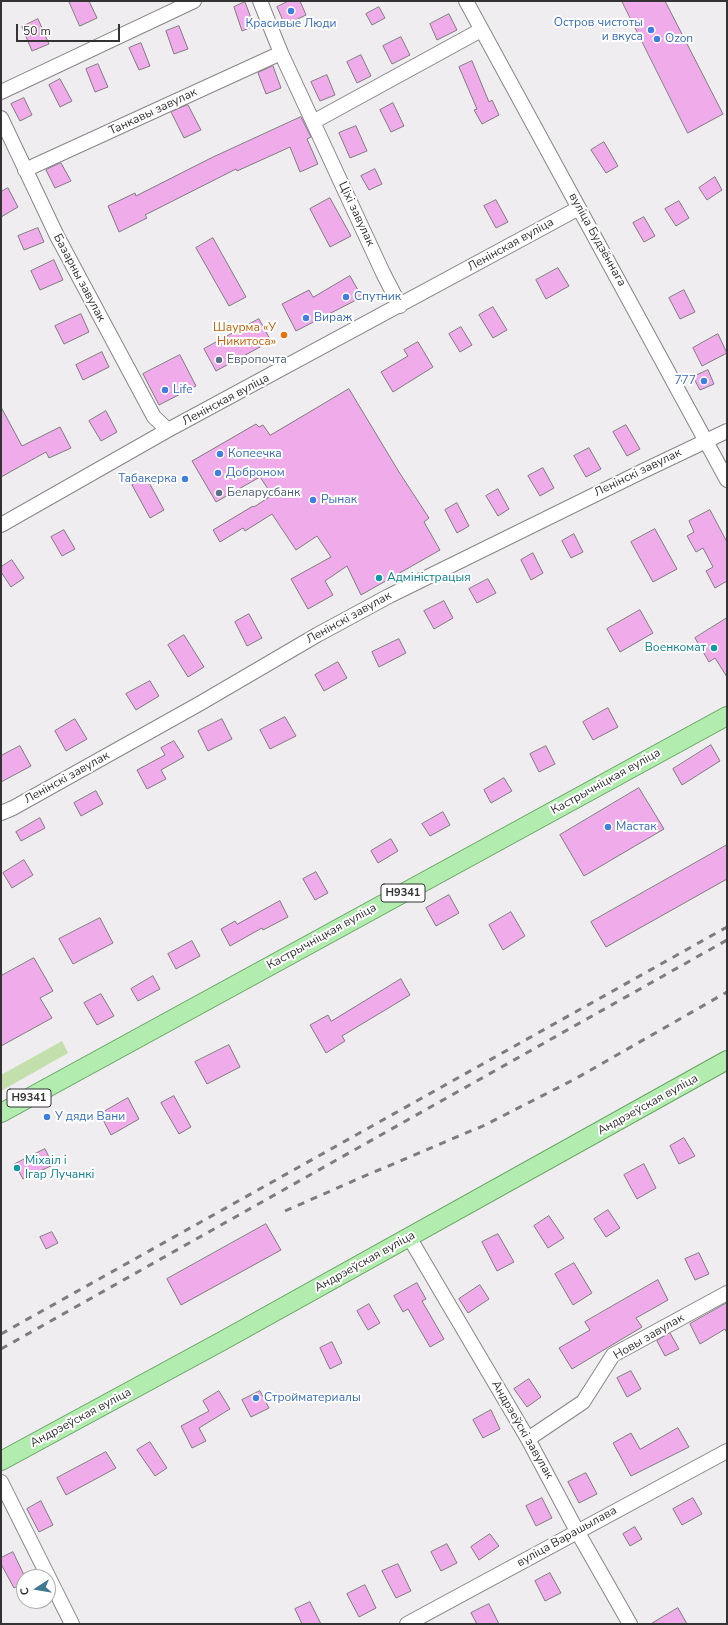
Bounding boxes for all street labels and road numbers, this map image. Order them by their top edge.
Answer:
street label: Танкавы завулак [107,85,199,139]
street label: Ціхі завулак [335,180,377,248]
street label: вуліца Будзённага [565,191,629,289]
street label: Ленінская вуліца [465,215,557,275]
street label: Базарны завулак [50,232,108,324]
street label: Ленінская вуліца [180,371,272,429]
street label: Ленінскі завулак [592,446,684,500]
street label: Ленінскі завулак [304,589,394,647]
street label: Кастрычніцкая вуліца [549,746,663,818]
street label: Ленінскі завулак [22,749,112,807]
road number: Н9341 [381,884,425,902]
street label: Кастрычніцкая вуліца [265,901,379,973]
street label: Андрэеўская вуліца [595,1071,701,1139]
road number: Н9341 [7,1089,51,1107]
street label: Андрэеўская вуліца [312,1228,418,1296]
street label: Новы завулак [611,1311,687,1363]
street label: Андрэеўскі завулак [488,1378,556,1482]
street label: Андрэеўская вуліца [28,1385,134,1451]
street label: вуліца Варашылава [515,1504,619,1570]

